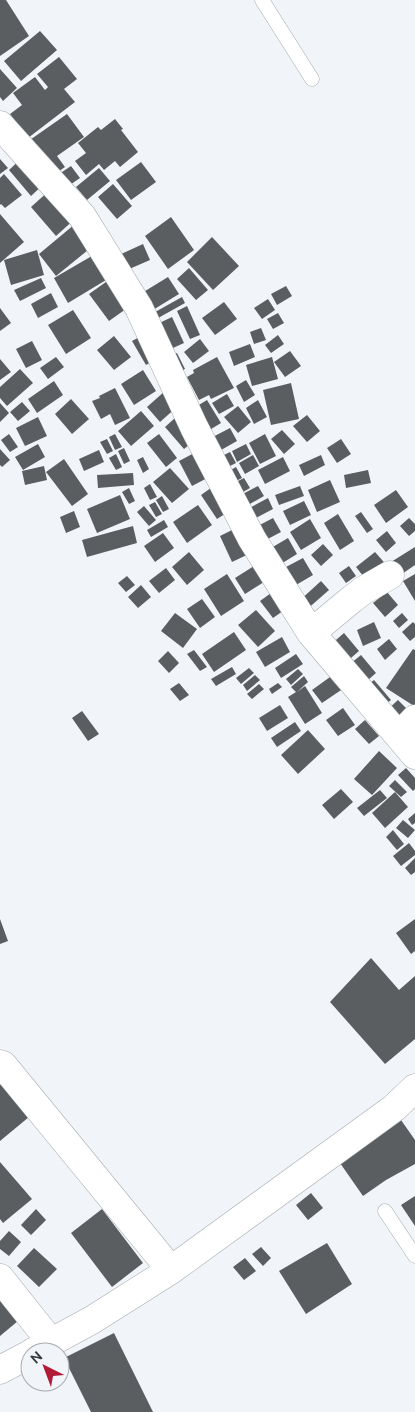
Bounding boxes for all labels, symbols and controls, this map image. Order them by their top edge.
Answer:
north arrow [20,1342,70,1392]
text: N [27,1348,46,1367]

